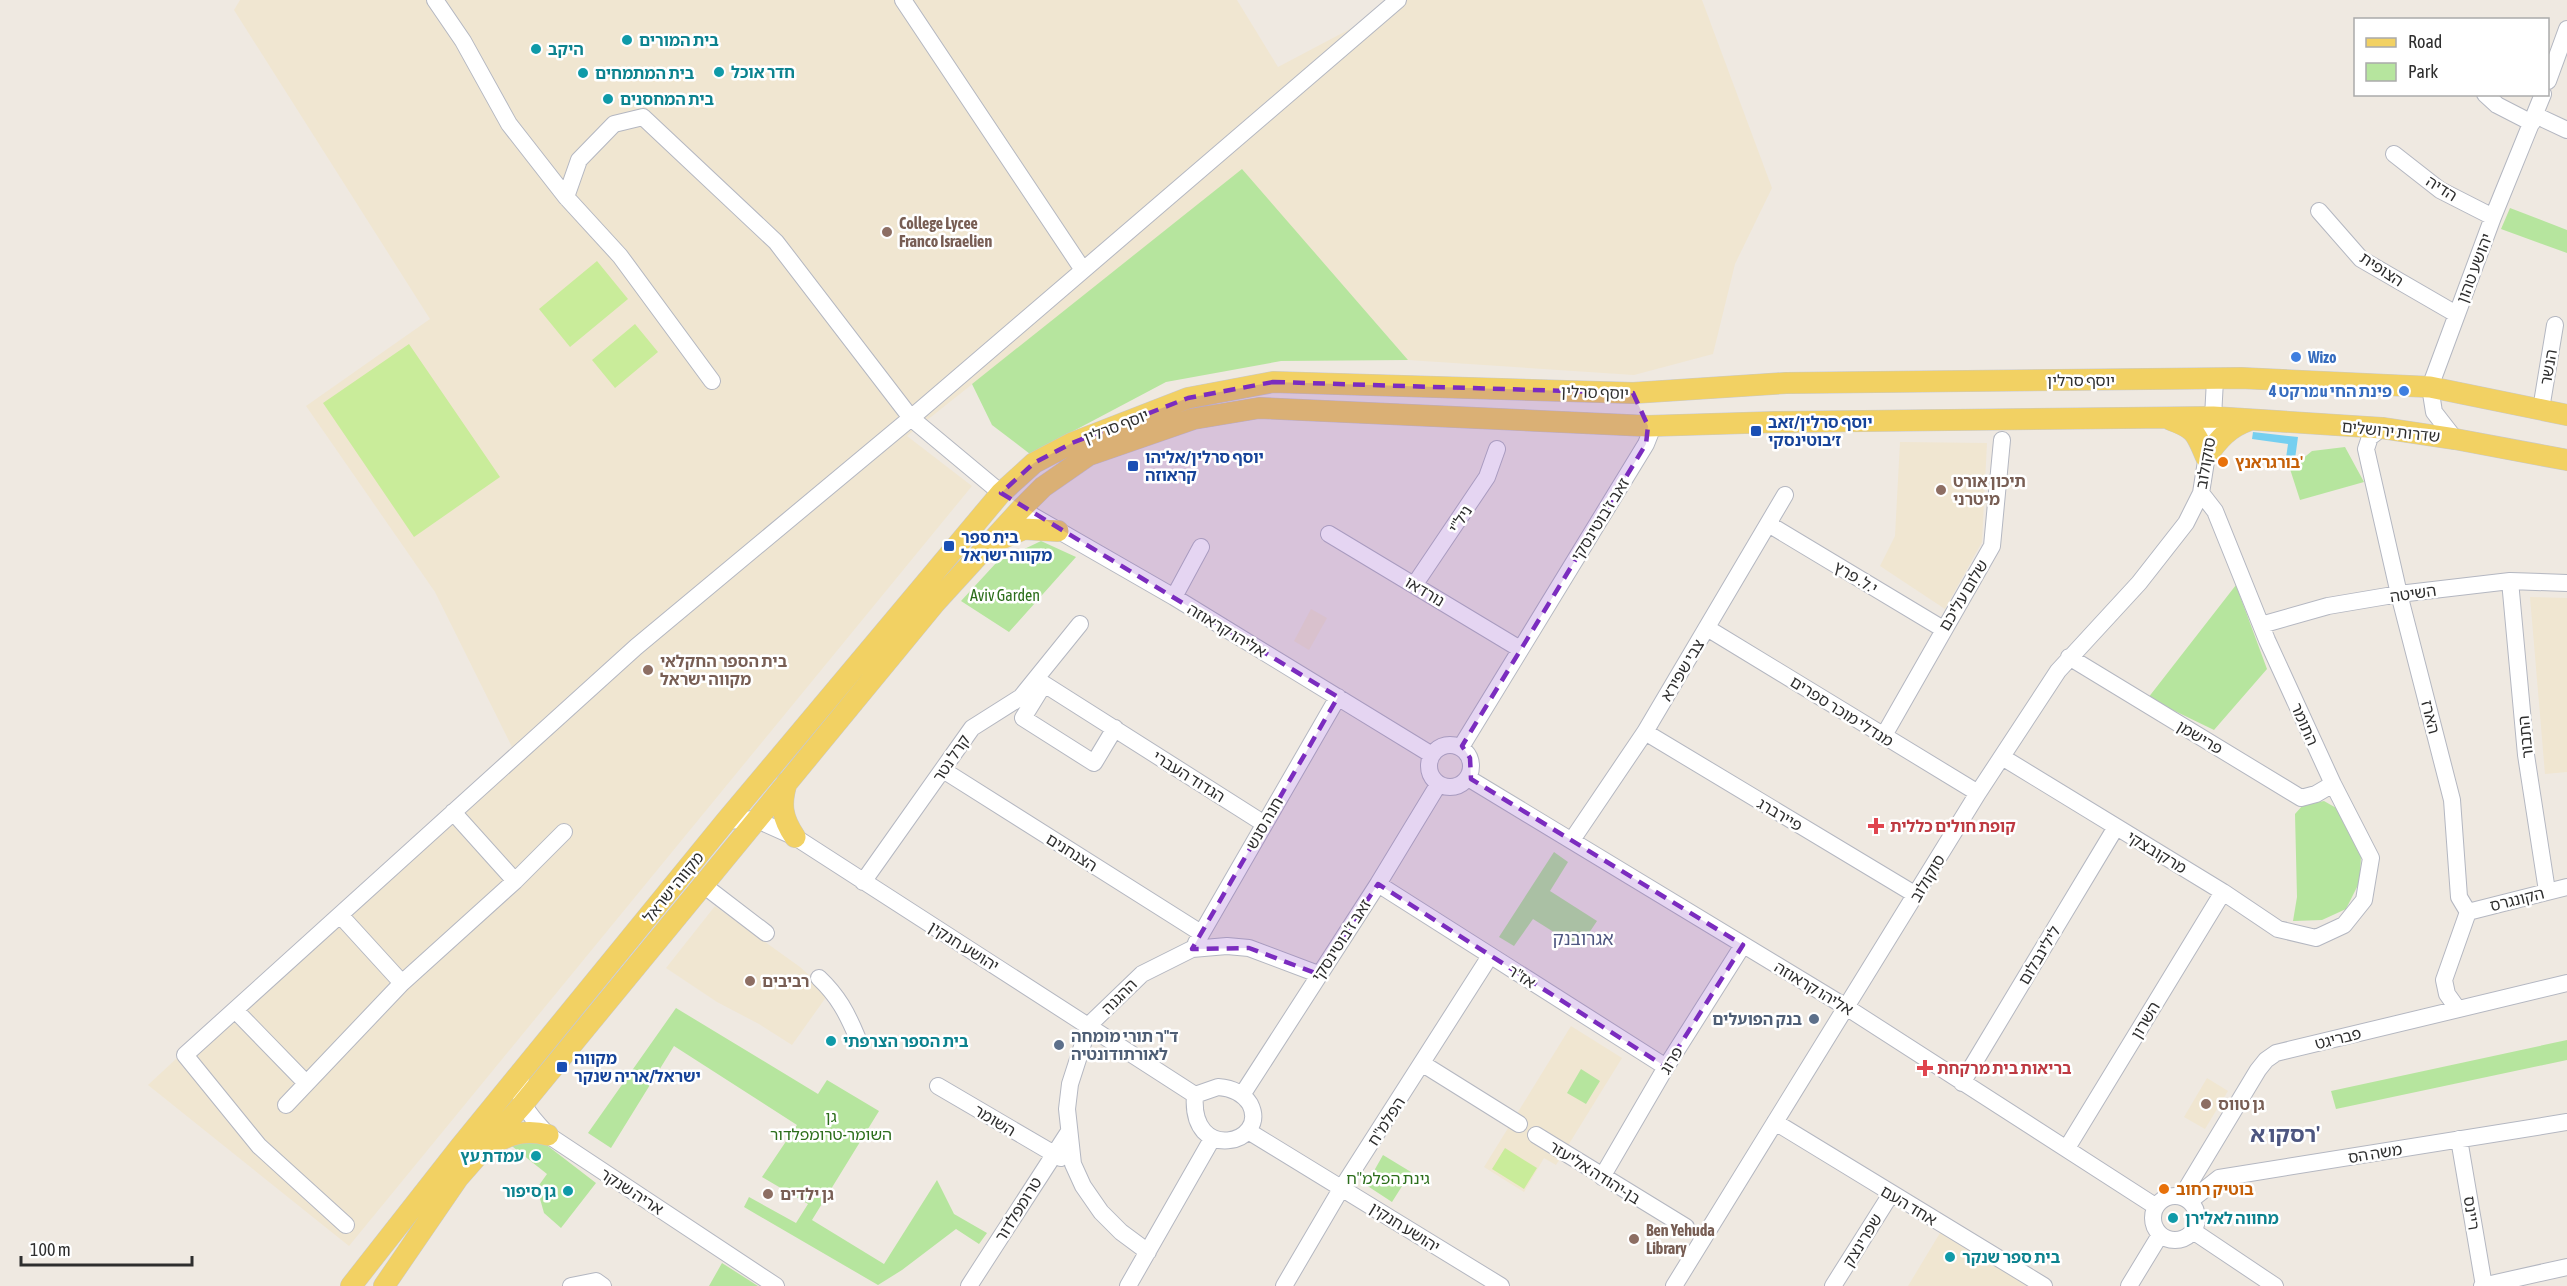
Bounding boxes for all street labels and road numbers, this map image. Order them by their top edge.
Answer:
street label: הדיה [2423,172,2461,204]
street label: יהושע טהון [2453,231,2495,305]
street label: הצופית [2357,248,2407,290]
street label: הנשר [2536,348,2560,386]
street label: יוסף סרלין [2047,371,2115,389]
street label: יוסף סרלין [1561,382,1629,402]
street label: יוסף סרלין [1081,405,1151,447]
street label: שדרות ירושלים [2341,417,2441,445]
street label: סוקולוב [2192,436,2218,490]
street label: זאב ז'בוטינסקי [1567,474,1633,564]
street label: ניל"י [1445,502,1475,536]
street label: שלום עליכם [1935,556,1991,634]
street label: י.ל. פרץ [1831,557,1881,597]
street label: נורדאו [1402,572,1448,610]
street label: השיטה [2389,581,2437,605]
street label: אליהו קראוזה [1184,600,1270,660]
street label: צבי שפירא [1657,636,1707,704]
street label: מנדלי מוכר ספרים [1787,672,1897,750]
street label: הארז [2418,698,2444,736]
street label: התומר [2288,700,2322,748]
street label: התבור [2514,715,2536,759]
street label: פרישמן [2174,716,2226,758]
street label: קרל נטר [929,731,973,785]
street label: הגדוד העברי [1150,747,1228,805]
street label: חנה סנש [1242,794,1286,852]
street label: פיירברג [1754,794,1806,834]
street label: מרקובצקי [2124,827,2190,877]
street label: הצנחנים [1043,829,1101,875]
street label: מקווה ישראל [639,848,707,926]
street label: סוקולוב [1906,851,1948,905]
street label: הקונגרס [2488,884,2546,914]
street label: זאב ז'בוטינסקי [1308,896,1374,984]
street label: יהושע חנקין [926,917,1002,975]
street label: לילינבלום [2014,922,2064,988]
street label: אליהו קראוזה [1771,958,1857,1018]
street label: אז"ר [1505,961,1539,991]
street label: ההגנה [1098,975,1140,1017]
street label: השרון [2127,998,2163,1042]
street label: פבריגט [2313,1024,2363,1052]
street label: פרוג [1656,1043,1686,1077]
street label: הפלמ"ח [1364,1093,1408,1149]
street label: השומר [971,1101,1019,1139]
street label: בן-יהודה אליעזר [1546,1137,1644,1207]
street label: משה הס [2347,1140,2403,1166]
street label: אריה שנקר [597,1164,667,1218]
street label: טרומפלדור [991,1173,1045,1245]
street label: אחד העם [1878,1181,1940,1229]
street label: ריינס [2460,1195,2484,1231]
street label: יהושע חנקין [1367,1198,1443,1256]
street label: שפרינצק [1839,1210,1885,1270]

